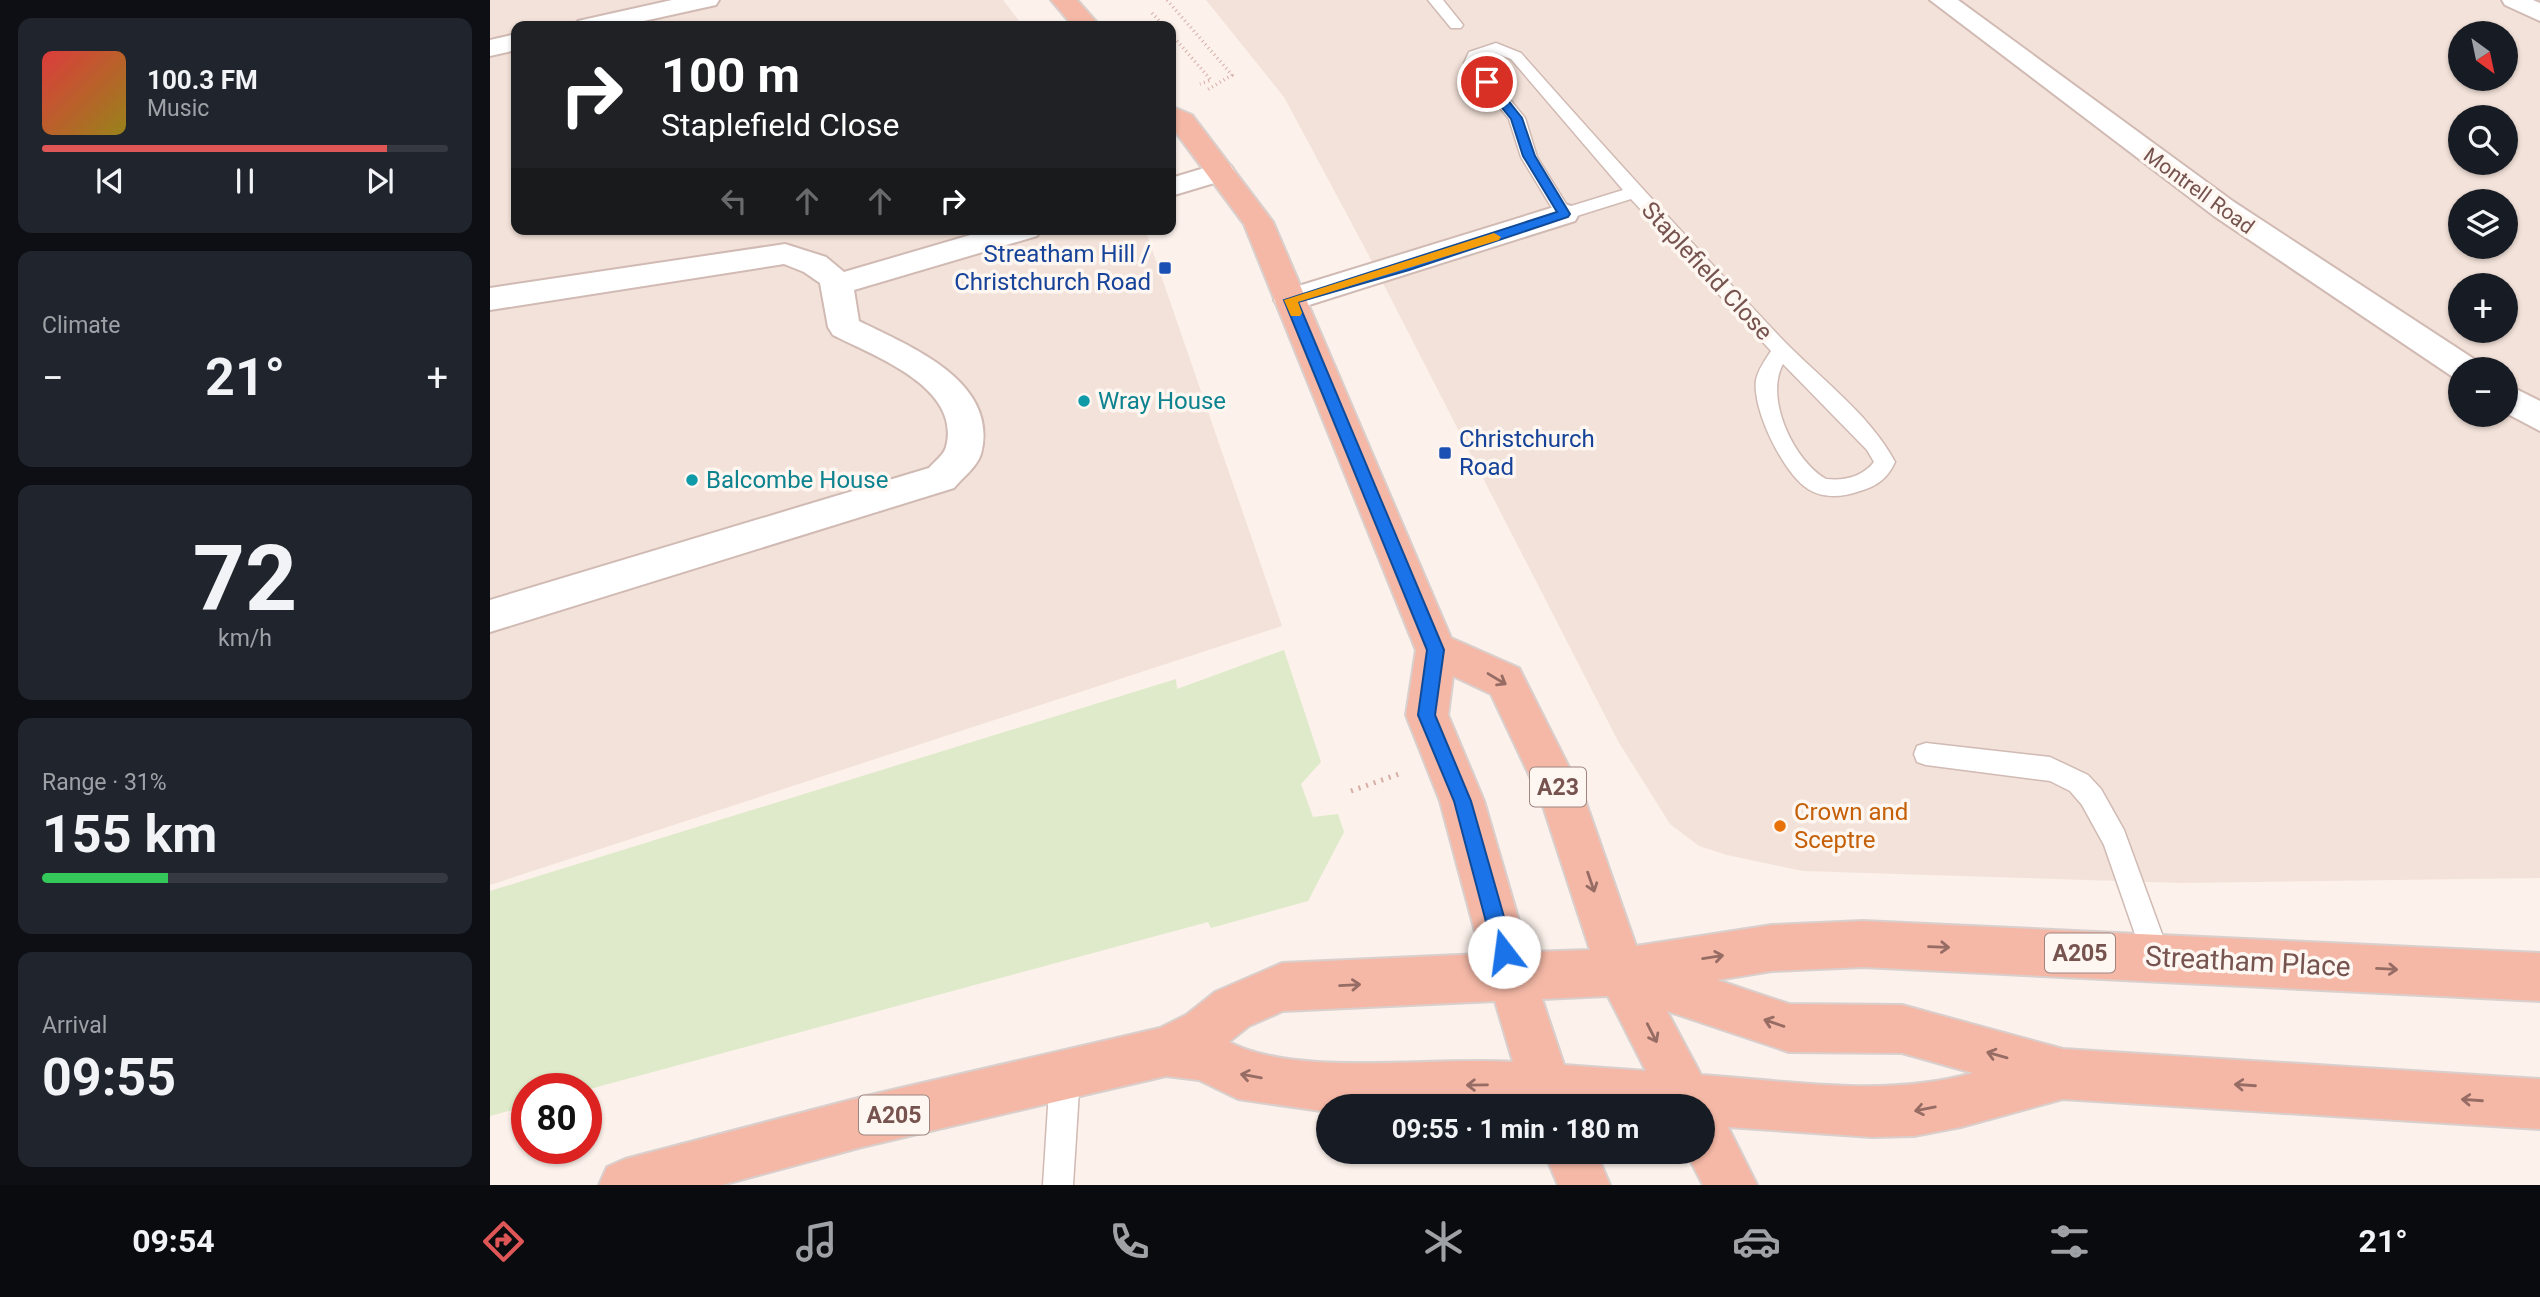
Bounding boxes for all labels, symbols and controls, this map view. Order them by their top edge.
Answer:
north arrow [2448,21,2518,91]
map controls [2448,21,2518,427]
text: 100 m [661,47,800,104]
icon: right [546,49,637,140]
pin [1457,52,1517,112]
icon: arrive [1468,63,1506,101]
text: 100.3 FM [147,65,258,95]
text: Music [147,95,209,122]
button: search [2448,105,2518,175]
text: Staplefield Close [661,106,899,144]
street label: Montrell Road [2139,143,2259,239]
icon: previous [91,162,129,200]
icon: pause [226,162,264,200]
icon: next [361,162,399,200]
icon: left [715,182,753,220]
icon: ahead [788,182,826,220]
icon: ahead [861,182,899,220]
icon: right [934,182,972,220]
button: layers [2448,189,2518,259]
street label: Staplefield Close [1636,196,1778,346]
place label: Streatham Hill / Christchurch Road [954,240,1151,296]
marker: Streatham Hill / Christchurch Road [1157,260,1173,276]
button: + [2448,273,2518,343]
text: Climate [42,312,121,339]
text: 21° [205,347,285,408]
text: − [42,356,64,400]
text: + [426,356,448,400]
button: − [2448,357,2518,427]
place label: Wray House [1098,387,1226,415]
marker: Wray House [1076,393,1092,409]
place label: Christchurch Road [1459,425,1595,481]
marker: Christchurch Road [1437,445,1453,461]
place label: Balcombe House [706,466,888,494]
marker: Balcombe House [684,472,700,488]
text: 72 [193,526,297,632]
text: km/h [218,625,272,652]
one-way arrow [1487,672,1507,686]
road number: A23 [1530,768,1586,806]
text: Range · 31% [42,769,167,796]
place label: Crown and Sceptre [1794,798,1908,854]
text: 155 km [42,804,217,865]
marker: Crown and Sceptre [1772,818,1788,834]
one-way arrow [1586,871,1598,893]
position arrow [1467,915,1541,989]
road number: A205 [2045,934,2115,972]
one-way arrow [1928,940,1951,953]
street label: Streatham Place [2144,940,2352,983]
one-way arrow [1701,950,1724,963]
one-way arrow [2375,963,2398,976]
one-way arrow [1339,978,1362,991]
text: Arrival [42,1012,107,1039]
one-way arrow [1763,1016,1785,1028]
one-way arrow [1646,1022,1660,1043]
text: 09:55 [42,1047,176,1108]
one-way arrow [1986,1047,2008,1060]
one-way arrow [1240,1069,1263,1082]
speed limit sign: 80 [511,1073,602,1164]
one-way arrow [1466,1078,1489,1092]
one-way arrow [2234,1079,2257,1092]
one-way arrow [2461,1093,2484,1106]
road number: A205 [859,1096,929,1134]
one-way arrow [1914,1102,1937,1116]
text: 09:55 · 1 min · 180 m [1392,1114,1639,1144]
icon: directions [479,1217,528,1266]
icon: music [792,1217,841,1266]
icon: phone [1105,1217,1154,1266]
icon: climate [1419,1217,1468,1266]
icon: car [1732,1217,1781,1266]
icon: filters [2045,1217,2094,1266]
text: 09:54 [132,1222,215,1260]
text: 21° [2359,1222,2408,1260]

